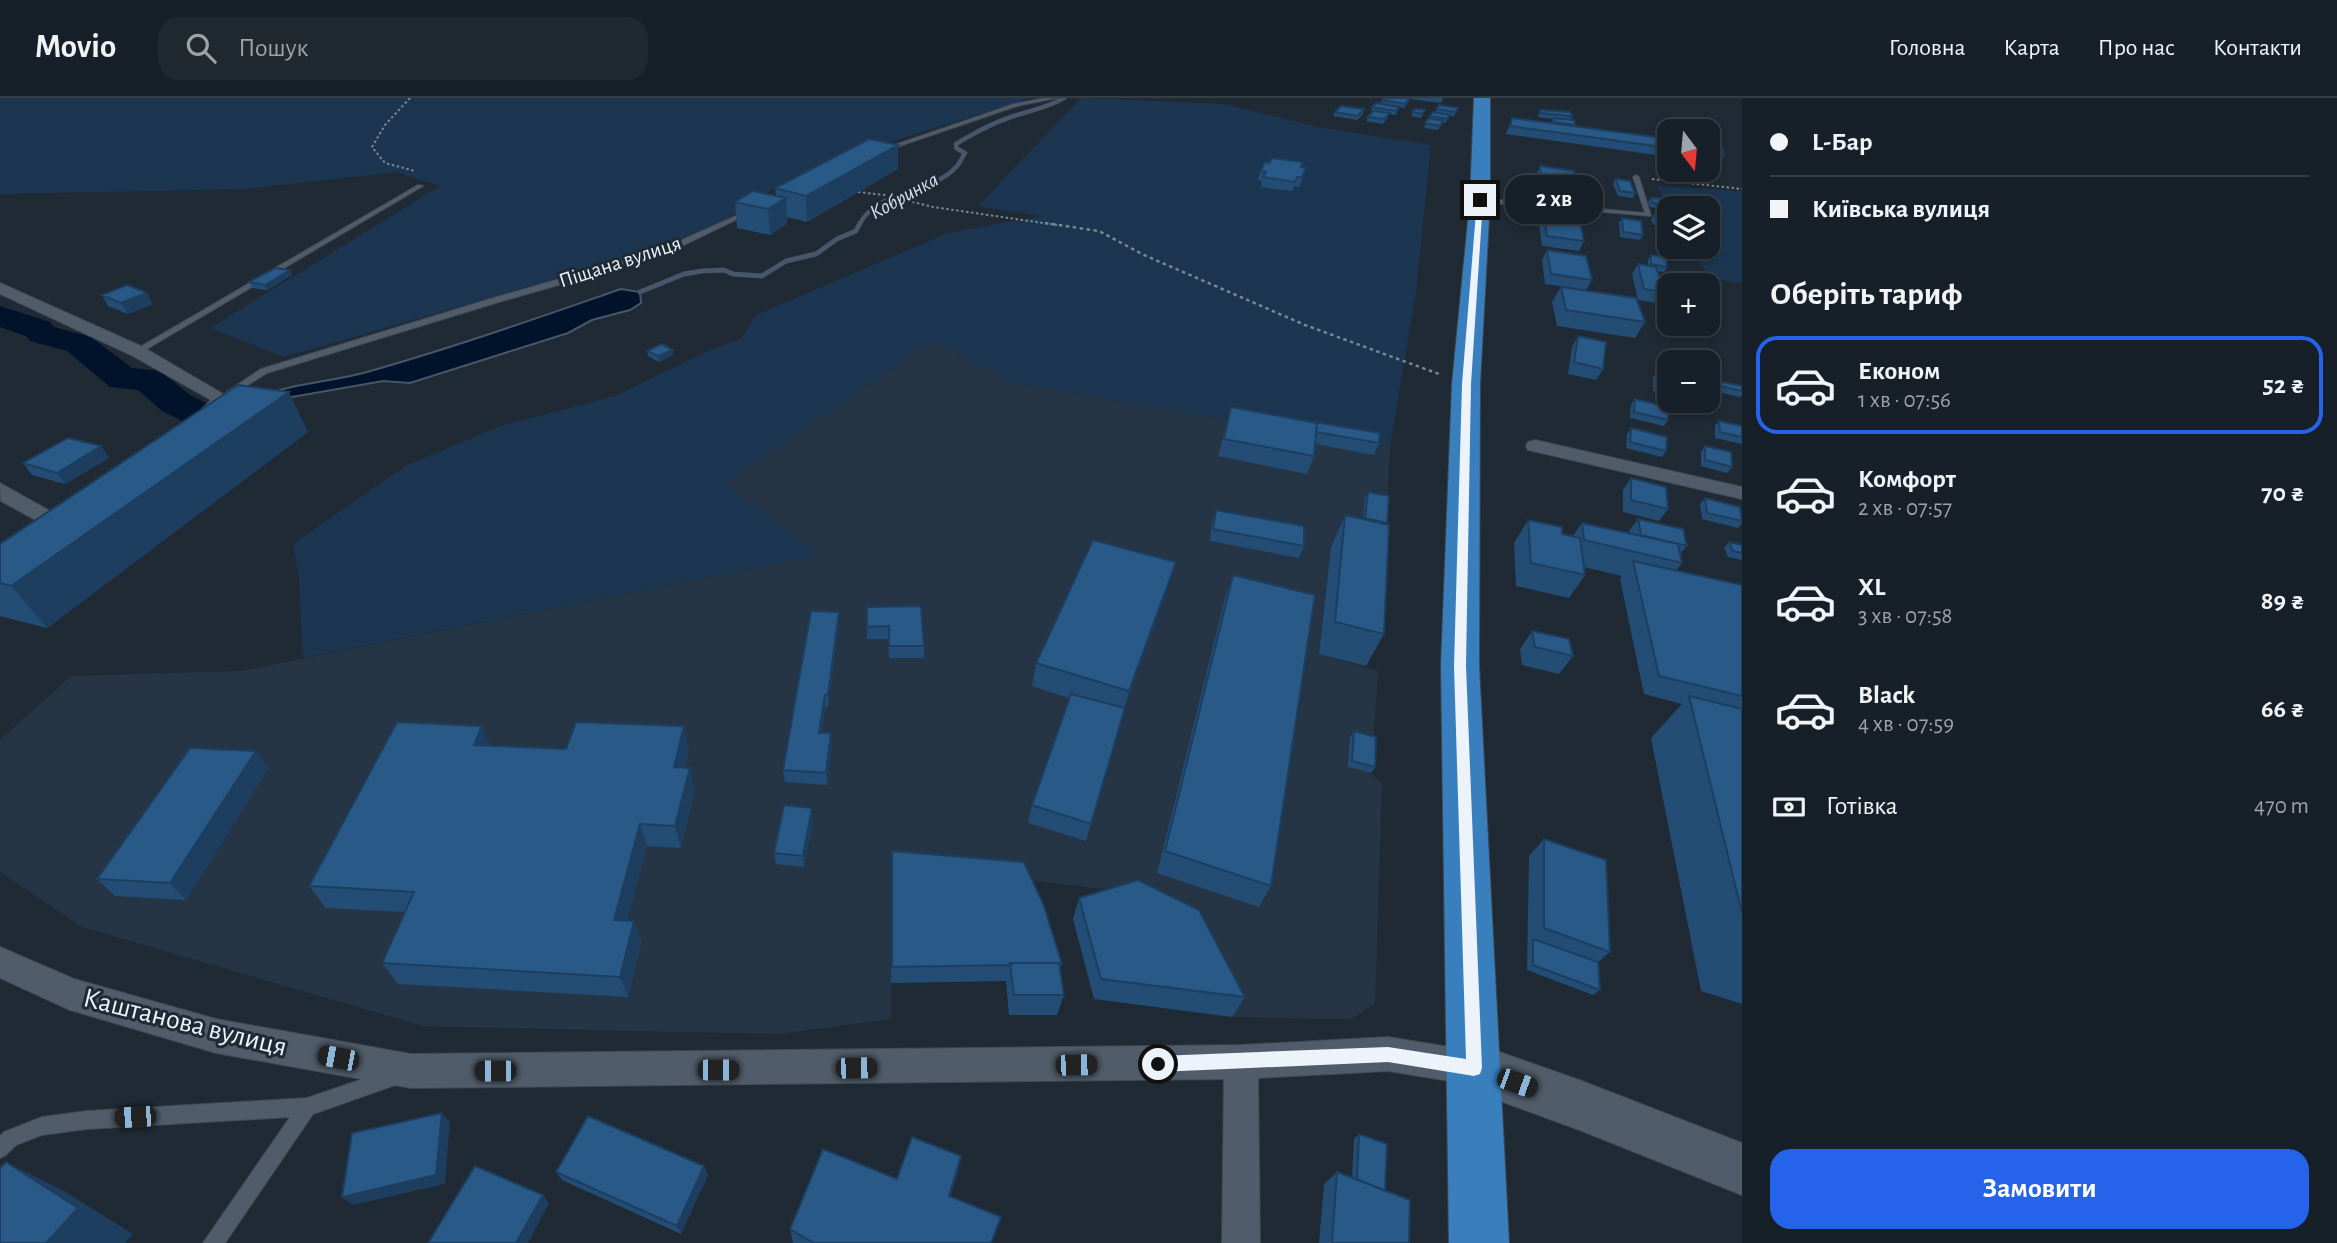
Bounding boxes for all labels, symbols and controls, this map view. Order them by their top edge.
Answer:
search box [158,17,648,80]
icon: search [182,29,220,67]
text: Movio [35,31,116,64]
text: Пошук [238,35,308,61]
text: Головна [1889,36,1965,60]
text: Карта [2003,36,2060,60]
text: Про нас [2098,36,2175,60]
text: Контакти [2213,36,2302,60]
north arrow [1657,119,1720,182]
map controls [1657,119,1720,413]
text: L-Бар [1812,129,1873,155]
water label: Кобринка [866,169,942,224]
callout: 2 хв [1504,176,1602,224]
route end [1464,184,1496,216]
text: 2 хв [1536,188,1572,211]
button: layers [1657,196,1720,259]
text: Київська вулиця [1812,196,1990,222]
street label: Піщана вулиця [556,232,684,292]
button: + [1657,273,1720,336]
text: Оберіть тариф [1770,278,1962,310]
button: − [1657,350,1720,413]
icon: car [1774,354,1837,417]
text: Економ [1858,358,1940,384]
text: 52 ₴ [2263,372,2305,398]
text: 1 хв · 07:56 [1858,389,1951,412]
icon: car [1774,462,1837,525]
text: Комфорт [1858,466,1956,492]
text: 70 ₴ [2261,480,2305,506]
text: 2 хв · 07:57 [1858,497,1952,520]
icon: car [1774,570,1837,633]
text: XL [1858,574,1885,600]
text: 89 ₴ [2261,588,2305,614]
text: 3 хв · 07:58 [1858,605,1953,628]
icon: car [1774,678,1837,741]
text: Black [1858,682,1915,708]
text: 66 ₴ [2261,696,2305,722]
text: 4 хв · 07:59 [1858,713,1954,736]
icon: cash [1770,788,1808,826]
text: Готівка [1826,793,1898,819]
text: 470 m [2254,795,2309,818]
street label: Каштанова вулиця [80,984,290,1062]
car [316,1044,361,1072]
route start [1142,1048,1174,1080]
car [1055,1054,1098,1076]
car [835,1057,878,1079]
car [698,1060,740,1081]
car [475,1061,517,1082]
car [1494,1066,1541,1100]
car [114,1105,157,1129]
button: Замовити [1770,1149,2309,1229]

